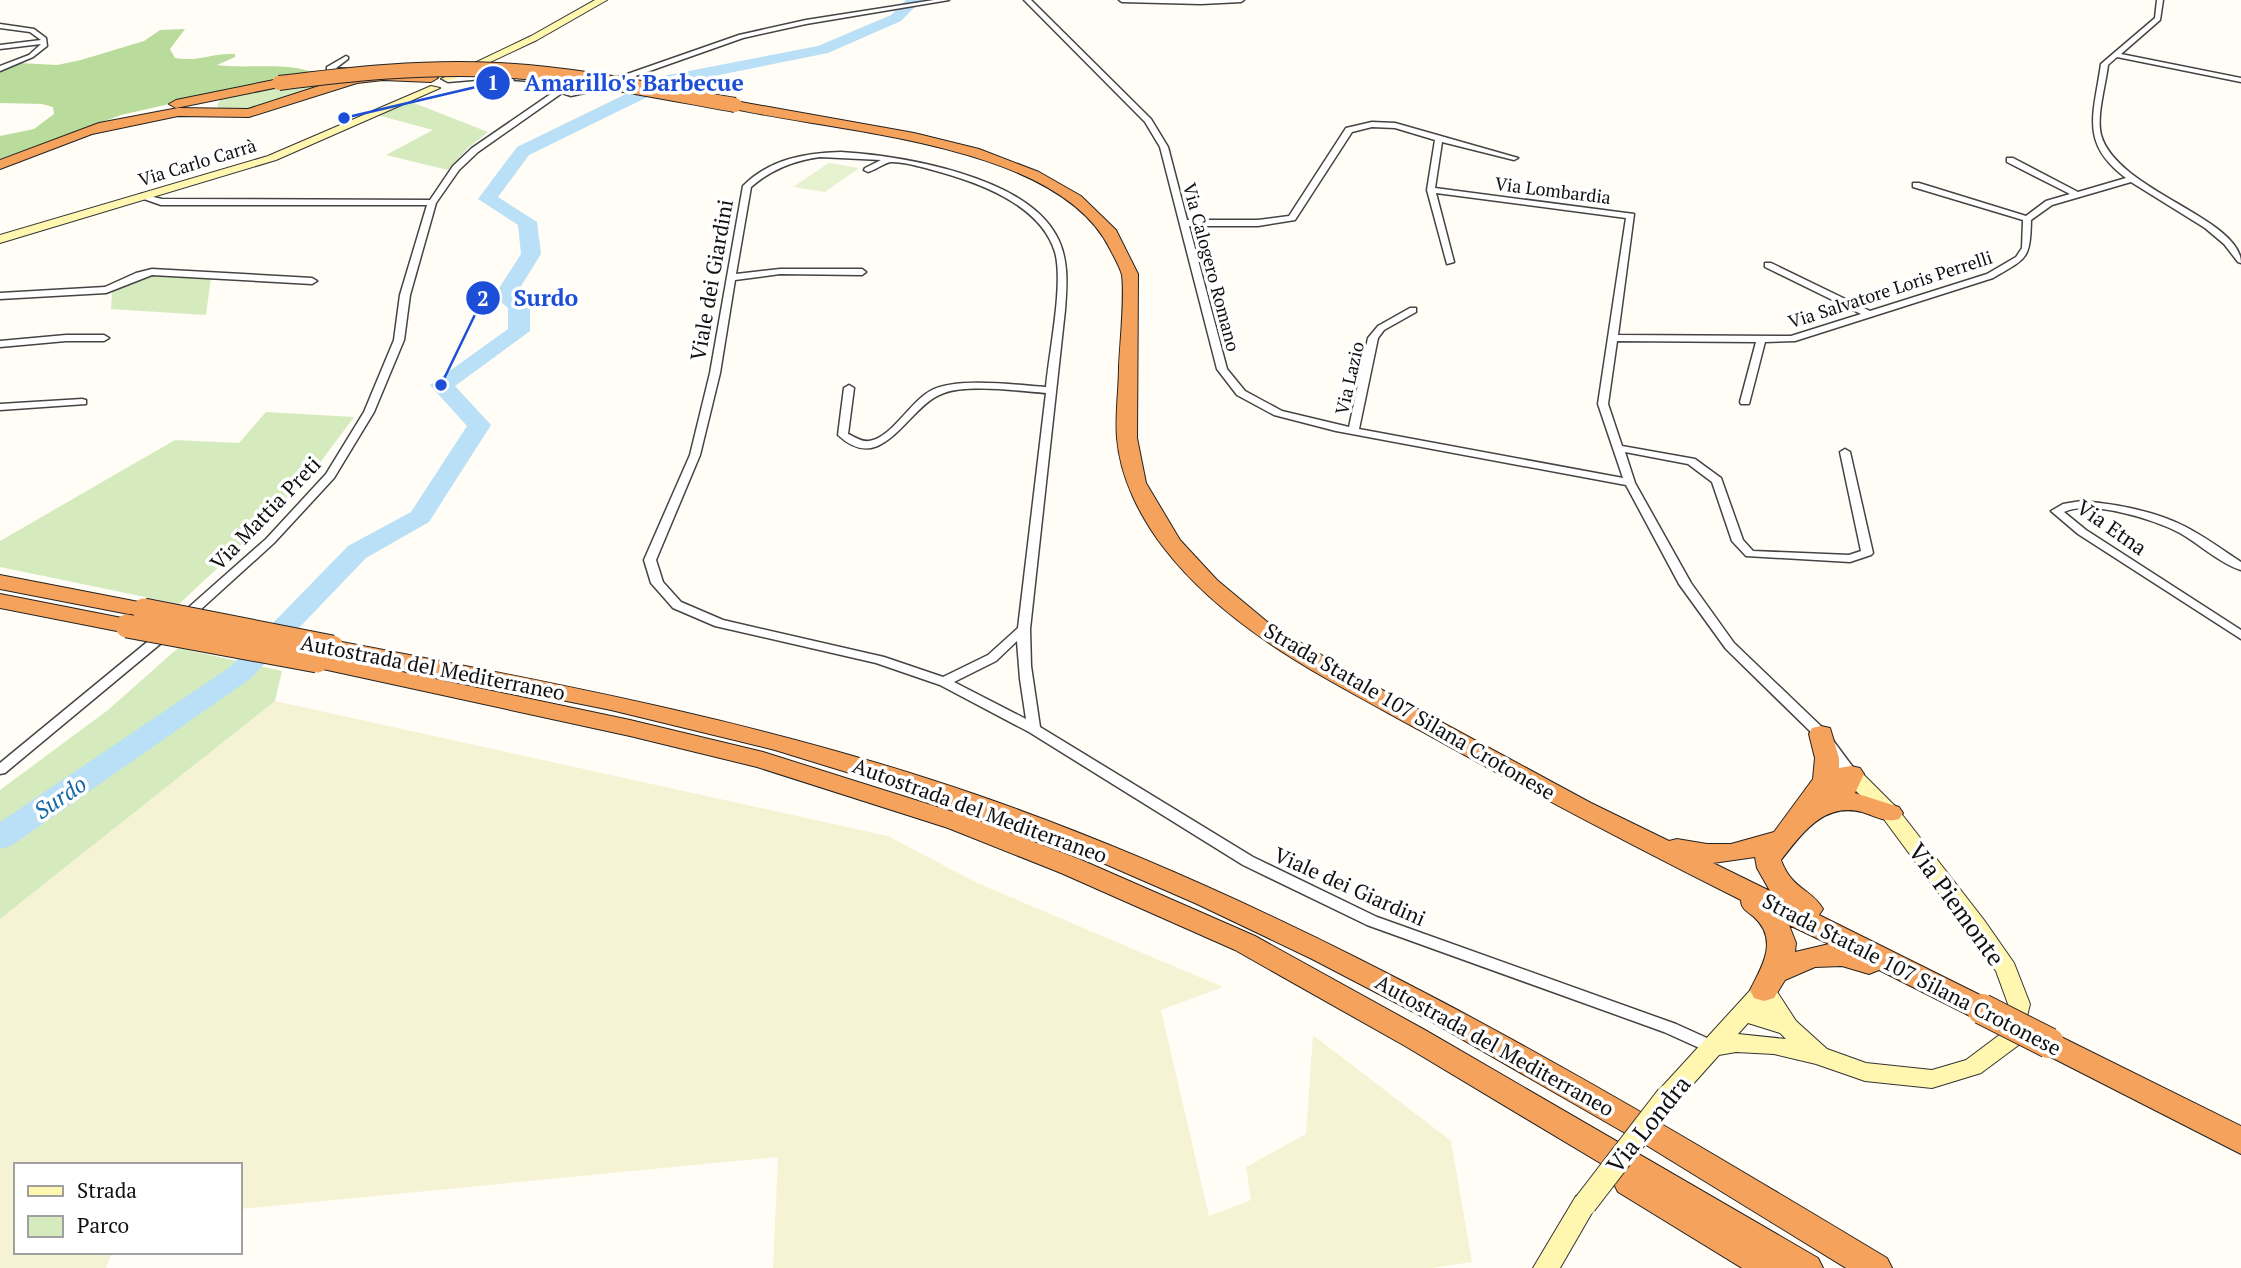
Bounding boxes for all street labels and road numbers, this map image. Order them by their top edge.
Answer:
street label: Via Carlo Carrà [135,133,259,191]
street label: Via Lombardia [1494,171,1612,209]
street label: Via Calogero Romano [1178,180,1246,354]
street label: Viale dei Giardini [683,197,739,363]
street label: Via Salvatore Loris Perrelli [1785,245,1995,333]
street label: Via Lazio [1329,339,1369,417]
street label: Via Mattia Preti [204,450,326,576]
street label: Via Etna [2071,493,2153,561]
street label: Strada Statale 107 Silana Crotonese [1259,616,1561,806]
street label: Autostrada del Mediterraneo [298,628,568,706]
street label: Autostrada del Mediterraneo [849,751,1111,869]
street label: Via Piemonte [1902,836,2012,972]
street label: Viale dei Giardini [1270,840,1430,932]
street label: Strada Statale 107 Silana Crotonese [1758,886,2066,1062]
street label: Autostrada del Mediterraneo [1371,968,1619,1122]
street label: Via Londra [1599,1068,1697,1180]

